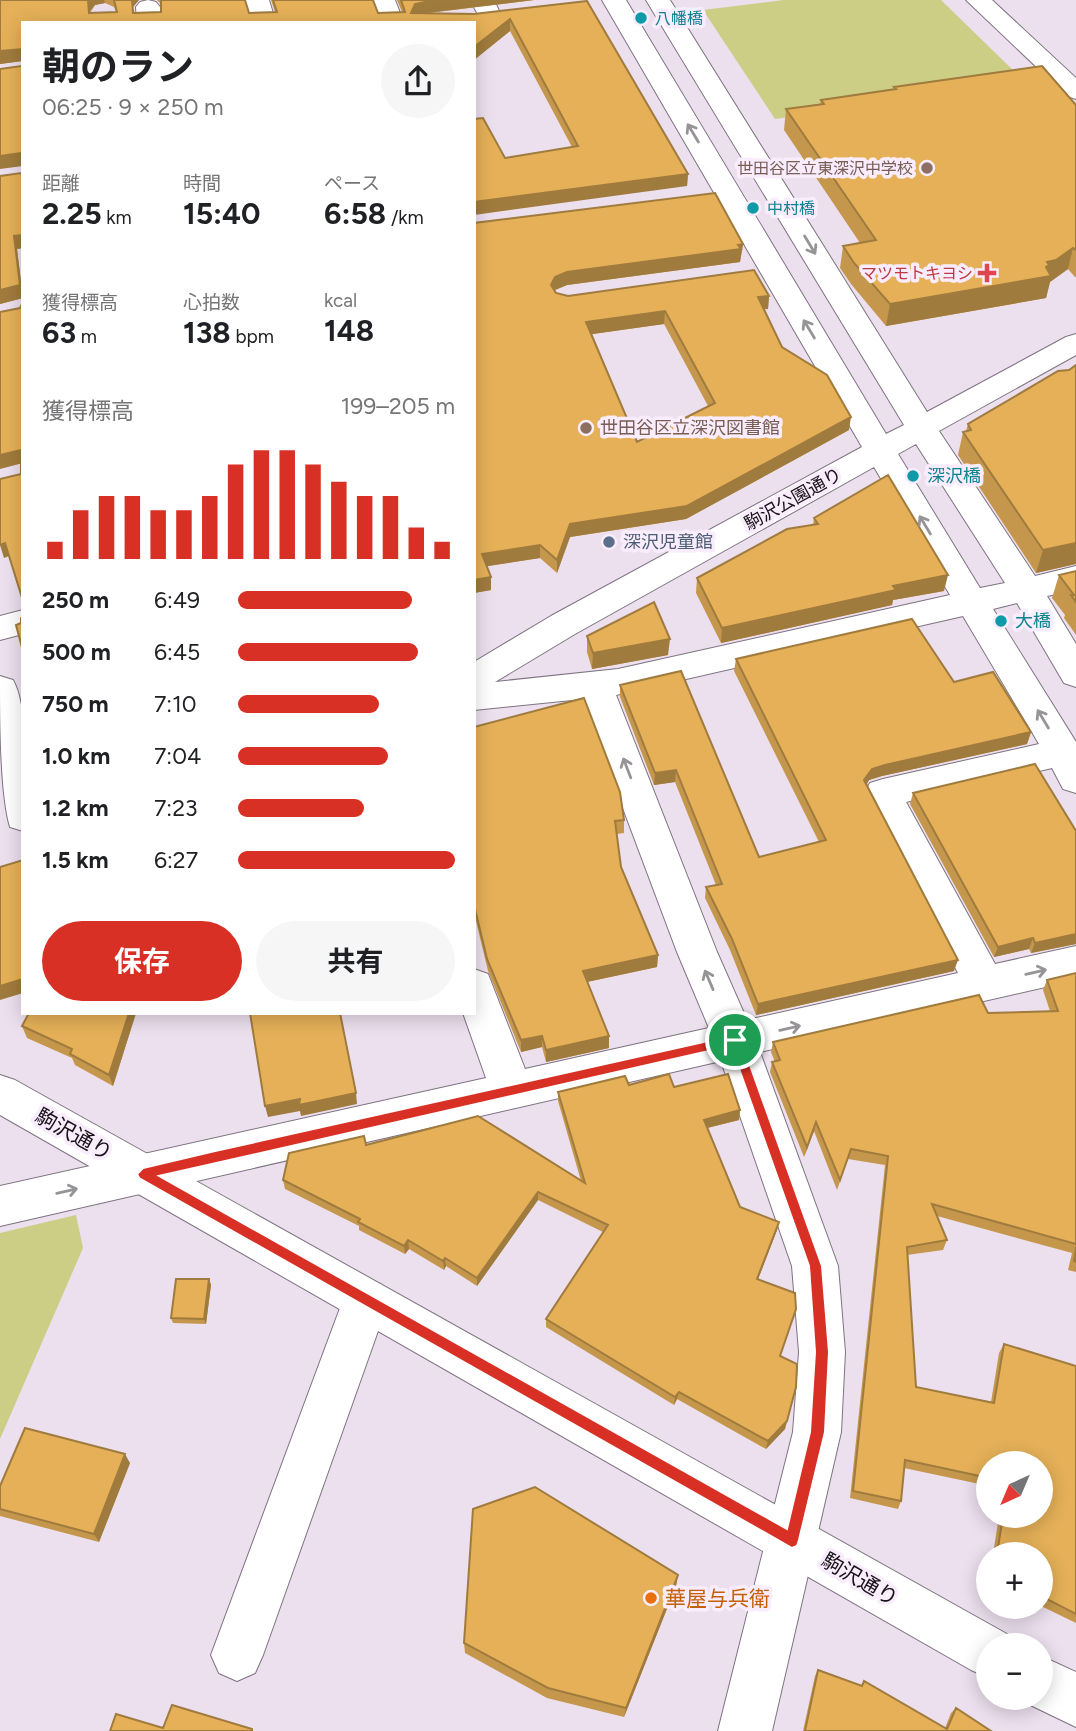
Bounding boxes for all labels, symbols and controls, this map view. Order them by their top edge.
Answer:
place label: 八幡橋 [655,9,703,28]
marker: 八幡橋 [633,10,649,26]
text: 朝のラン [42,44,194,90]
button: share [381,44,455,118]
text: 06:25 · 9 × 250 m [42,93,224,121]
one-way arrow [686,124,700,144]
place label: 世田谷区立東深沢中学校 [737,159,913,178]
marker: 世田谷区立東深沢中学校 [919,160,935,176]
text: 距離 [42,172,80,195]
text: 時間 [183,172,221,195]
text: ペース [324,172,380,195]
text: 2.25 [42,195,102,232]
text: 15:40 [183,195,261,232]
text: 6:58 [324,195,386,232]
place label: 中村橋 [767,199,815,218]
marker: 中村橋 [745,200,761,216]
text: km [102,206,132,229]
text: /km [386,206,424,229]
one-way arrow [803,235,817,255]
place label: マツモトキヨシ [861,264,973,283]
marker: マツモトキヨシ [979,265,995,281]
text: kcal [324,289,357,312]
text: 獲得標高 [42,291,118,314]
text: 心拍数 [183,291,240,314]
text: 148 [324,312,374,349]
text: 63 [42,314,76,351]
text: 138 [183,314,231,351]
one-way arrow [801,320,815,340]
text: m [76,325,97,348]
text: bpm [231,325,274,348]
text: 199–205 m [341,392,455,420]
text: 獲得標高 [42,397,134,425]
place label: 世田谷区立深沢図書館 [600,417,780,439]
marker: 世田谷区立深沢図書館 [578,420,594,436]
street label: 駒沢公園通り [740,463,846,535]
place label: 深沢橋 [927,465,981,487]
marker: 深沢橋 [905,468,921,484]
one-way arrow [918,515,932,535]
place label: 深沢児童館 [623,531,713,553]
marker: 深沢児童館 [601,534,617,550]
text: 250 m [42,586,109,614]
text: 6:49 [154,586,200,614]
place label: 大橋 [1015,610,1051,632]
marker: 大橋 [993,613,1009,629]
text: 500 m [42,638,111,666]
text: 6:45 [154,638,200,666]
text: 750 m [42,690,109,718]
text: 7:10 [154,690,196,718]
one-way arrow [1036,710,1050,730]
text: 1.0 km [42,742,110,770]
text: 7:04 [154,742,201,770]
one-way arrow [619,758,632,780]
text: 1.2 km [42,794,109,822]
text: 7:23 [154,794,198,822]
text: 1.5 km [42,846,109,874]
text: 6:27 [154,846,198,874]
button: 保存 [42,921,242,1001]
button: 共有 [256,921,455,1001]
one-way arrow [1024,965,1047,979]
one-way arrow [702,970,715,991]
pin [705,1010,765,1070]
one-way arrow [778,1020,801,1034]
icon: arrive [716,1021,754,1059]
street label: 駒沢通り [31,1103,117,1165]
one-way arrow [55,1184,78,1197]
north arrow [976,1451,1054,1528]
map controls [976,1451,1053,1710]
button: + [976,1542,1053,1619]
street label: 駒沢通り [817,1547,903,1611]
place label: 華屋与兵衛 [665,1586,770,1611]
marker: 華屋与兵衛 [643,1590,659,1606]
button: − [976,1633,1053,1710]

